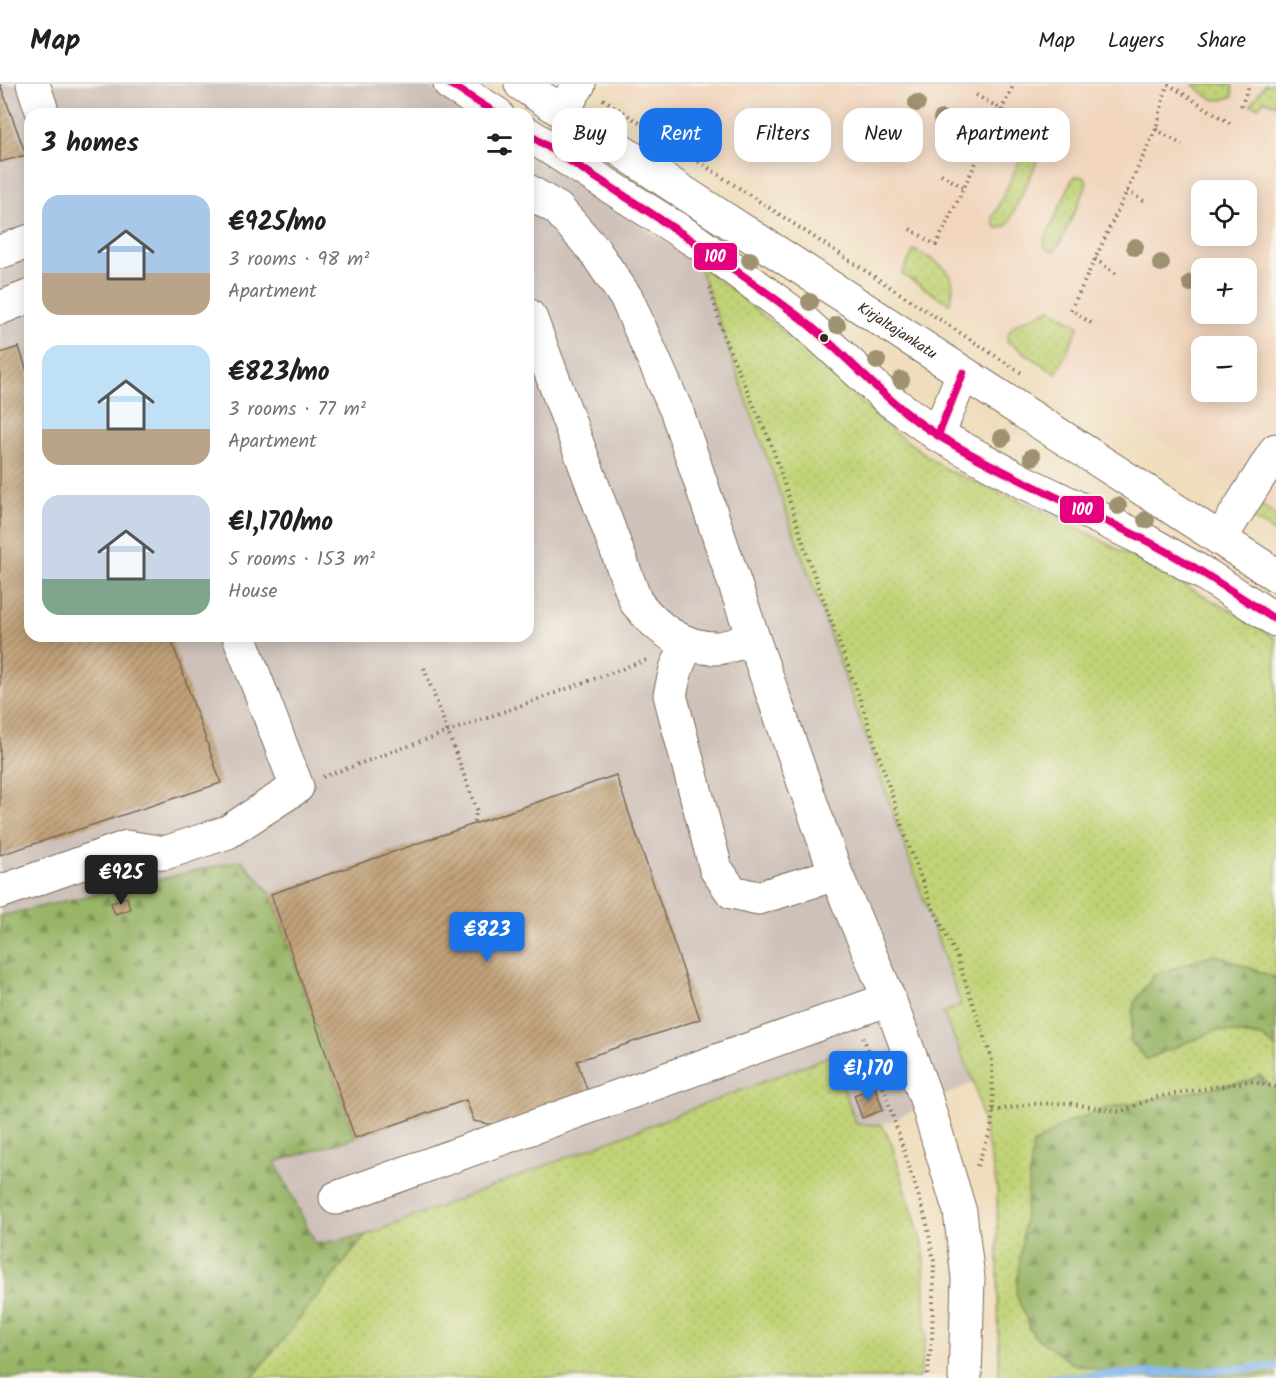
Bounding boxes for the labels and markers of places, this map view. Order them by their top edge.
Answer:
unlabelled marker [818,332,830,344]
pin: €925 [85,855,157,906]
pin: €823 [451,912,523,963]
pin: €1,170 [819,1051,917,1102]

